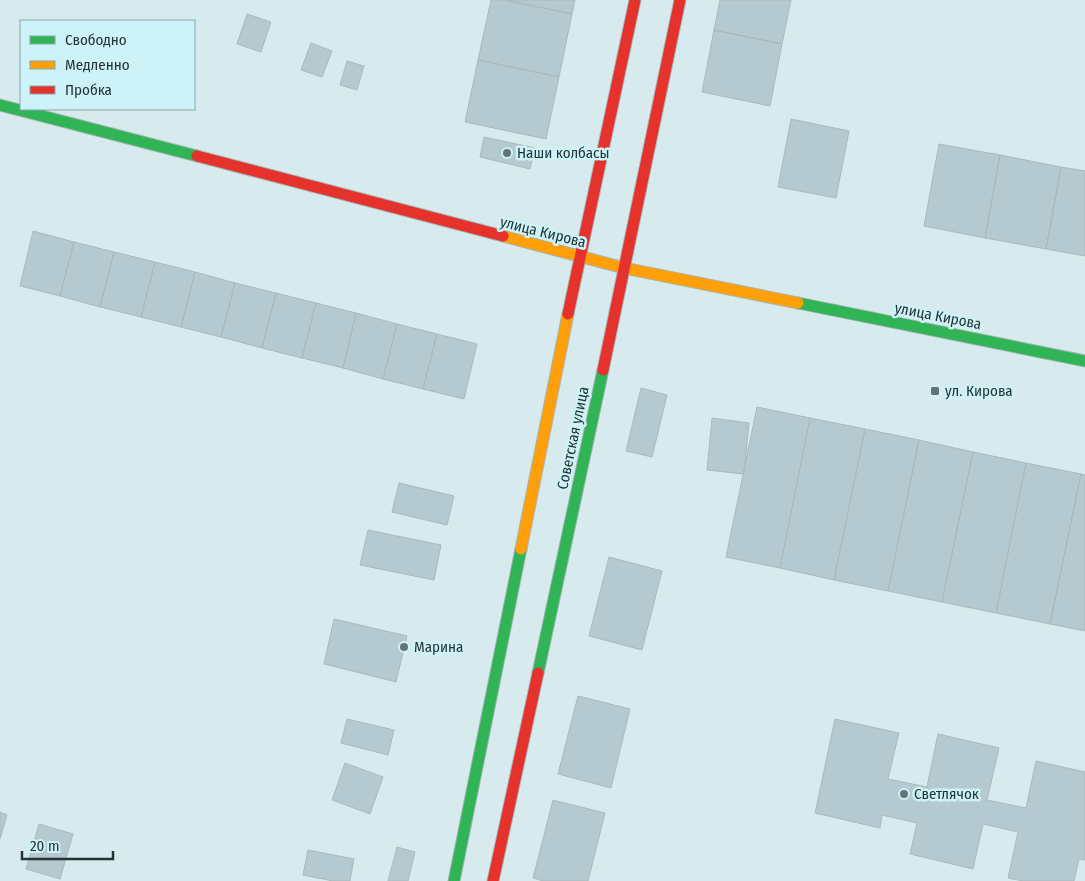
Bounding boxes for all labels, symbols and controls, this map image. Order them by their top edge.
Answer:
legend [20,20,195,110]
text: Свободно [65,31,127,49]
text: Медленно [65,56,130,74]
text: Пробка [65,81,112,99]
place label: Наши колбасы [517,144,610,162]
marker: Наши колбасы [501,147,513,159]
street label: улица Кирова [498,213,588,251]
street label: улица Кирова [893,299,983,333]
place label: ул. Кирова [945,382,1013,400]
street label: Советская улица [553,385,593,491]
marker: ул. Кирова [929,385,941,397]
place label: Марина [414,638,463,656]
marker: Марина [398,641,410,653]
place label: Светлячок [914,785,979,803]
marker: Светлячок [898,788,910,800]
scale bar [22,828,114,860]
text: 20 m [30,837,60,855]

